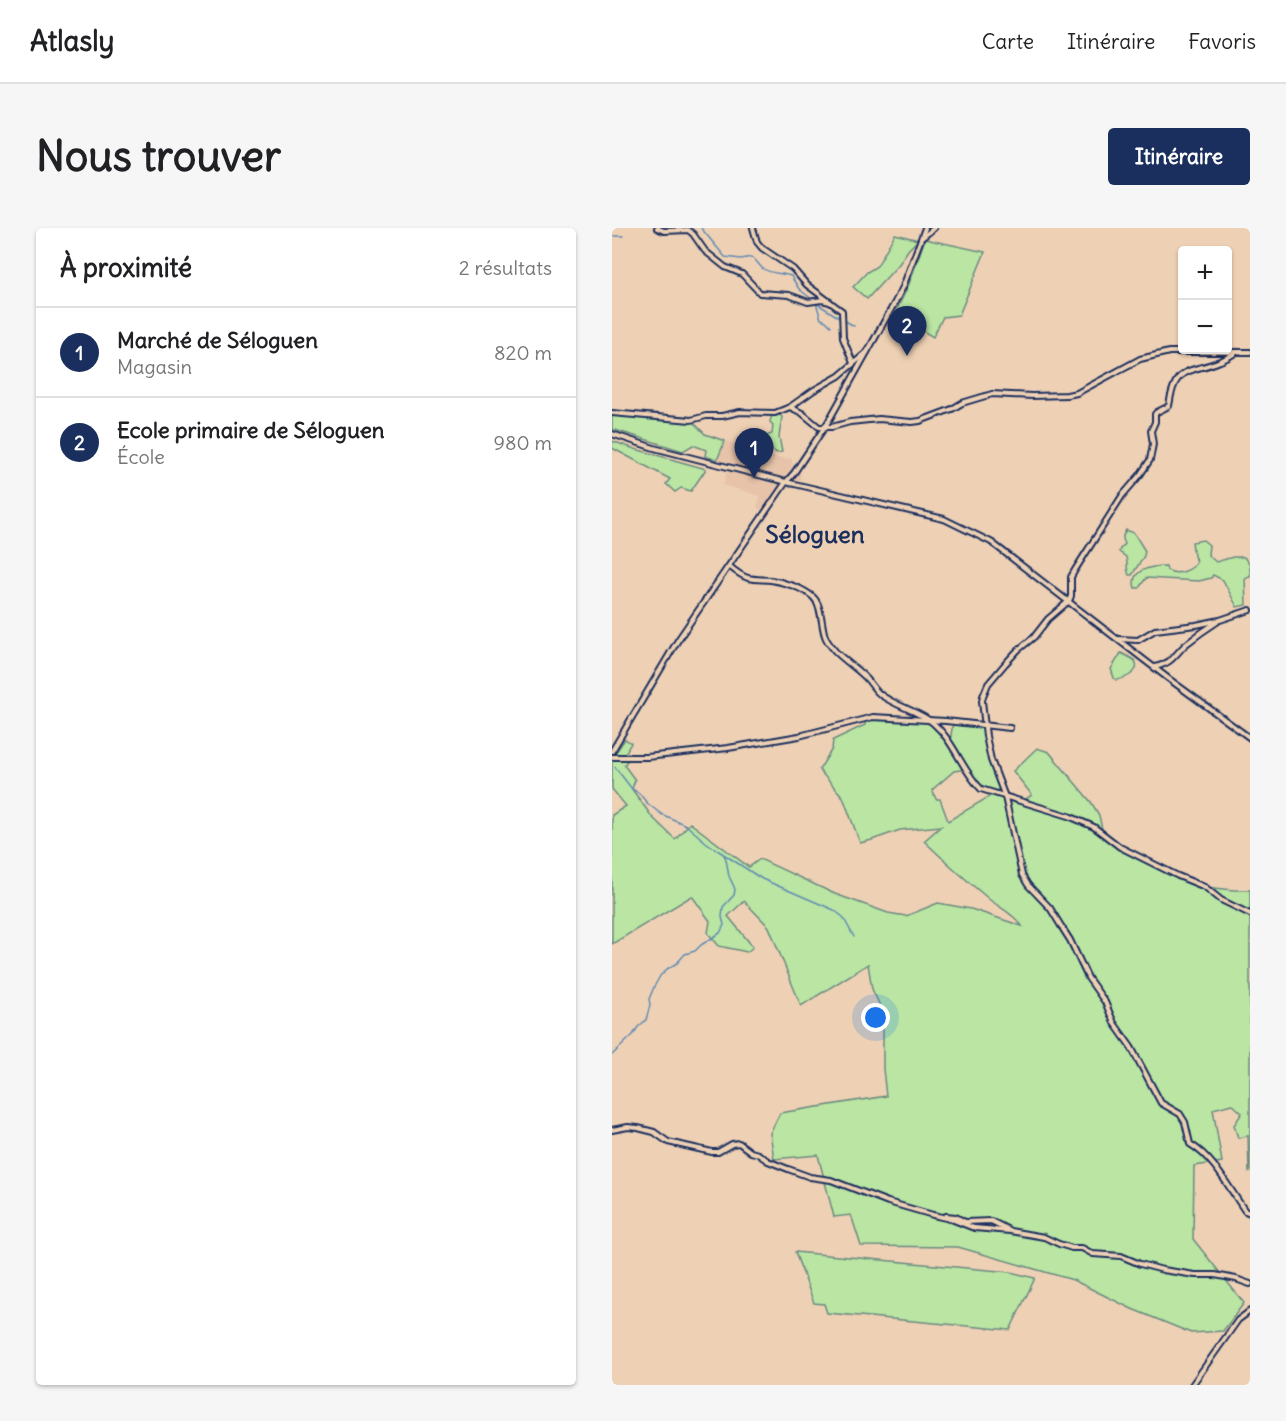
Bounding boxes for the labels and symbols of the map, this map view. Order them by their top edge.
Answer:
pin: 2 [888,306,926,356]
pin: 1 [734,428,774,478]
district label: Séloguen [765,519,865,549]
your location [861,1003,890,1032]

